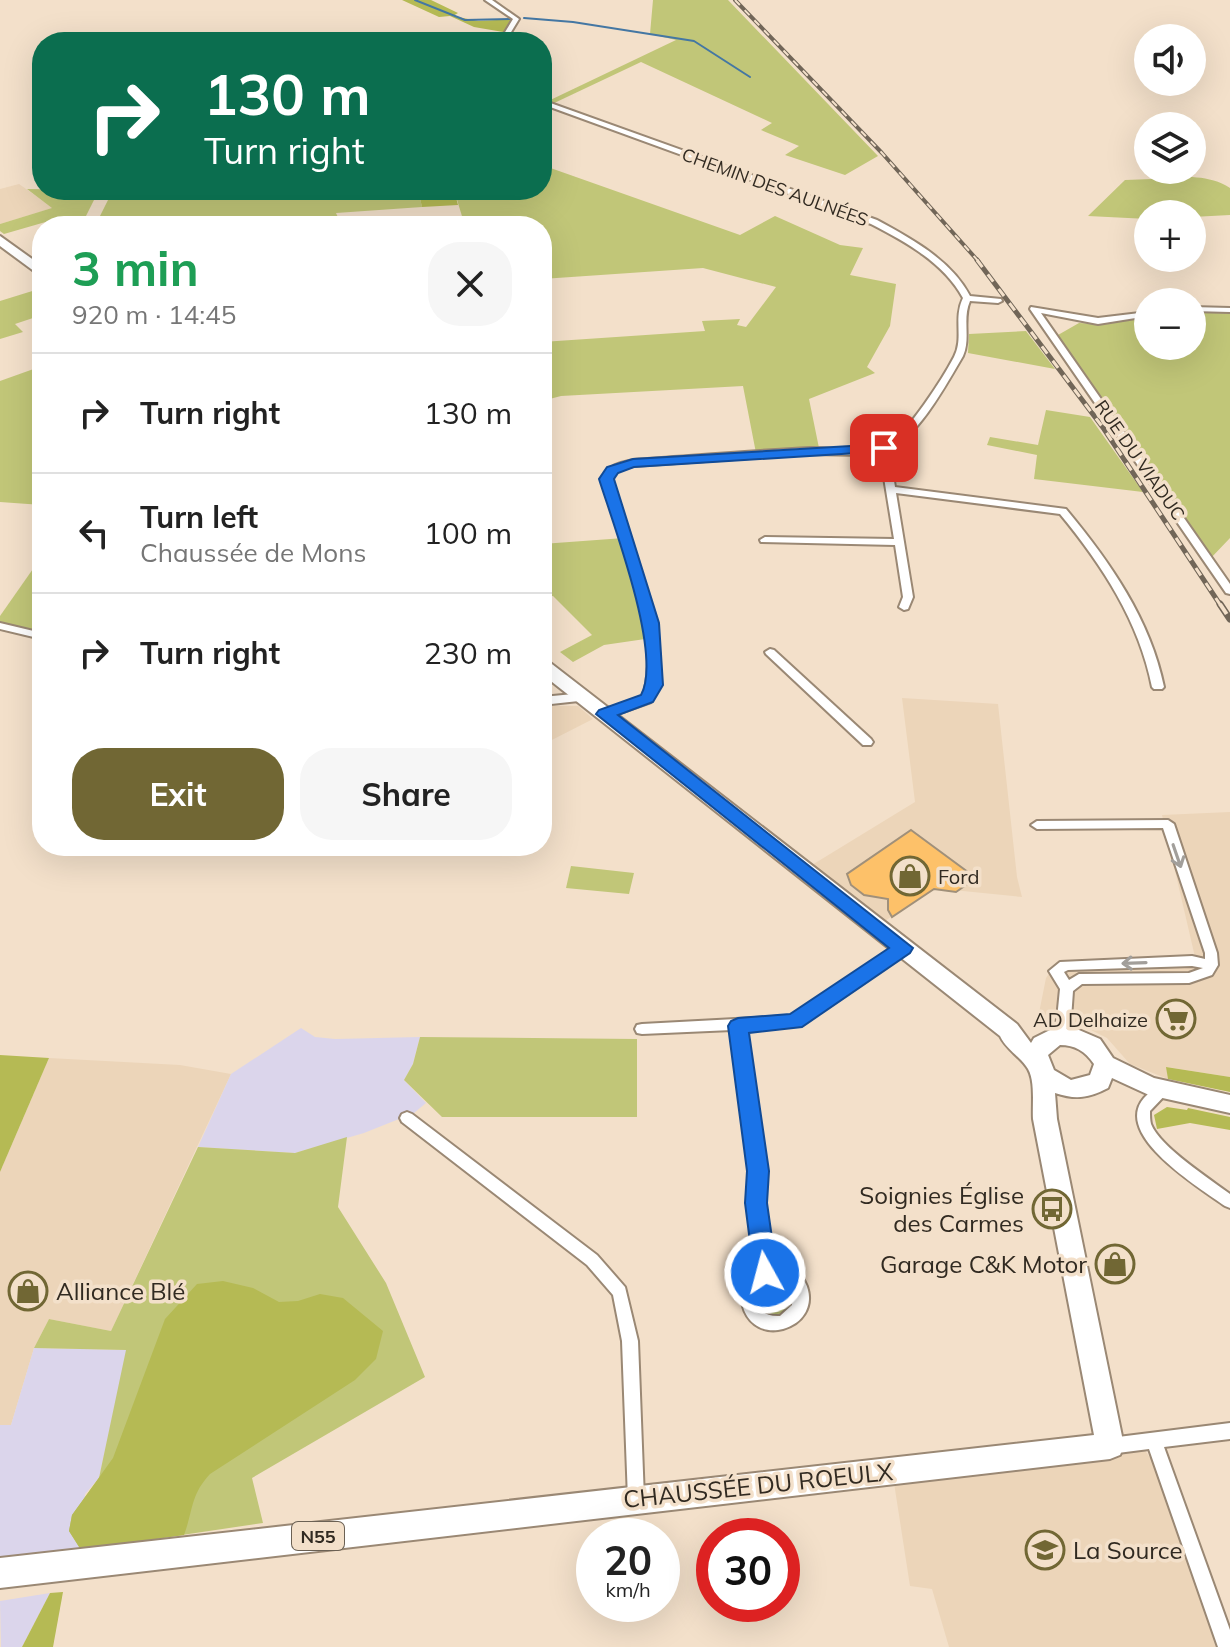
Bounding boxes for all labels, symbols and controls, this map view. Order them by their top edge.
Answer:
map controls [1134,24,1206,360]
button: sound [1134,24,1206,96]
text: 130 m [204,59,371,129]
icon: right [72,64,176,168]
button: layers [1134,112,1206,184]
text: Turn right [204,128,365,173]
street label: CHEMIN DES AULNÉES [679,143,871,231]
button: + [1134,200,1206,272]
text: 3 min [72,238,199,298]
button: close [428,242,512,326]
button: − [1134,288,1206,360]
text: 920 m · 14:45 [72,298,236,331]
icon: right [72,391,116,435]
text: Turn right [140,394,280,432]
text: 130 m [424,394,512,432]
street label: RUE DU VIADUC [1090,395,1190,525]
pin [850,414,918,482]
icon: arrive [862,426,906,470]
text: Turn left [140,498,258,536]
icon: left [72,511,116,555]
text: 100 m [424,514,512,552]
text: Chaussée de Mons [140,536,366,569]
icon: right [72,631,116,675]
text: Turn right [140,634,280,672]
text: 230 m [424,634,512,672]
button: Exit [72,748,284,840]
button: Share [300,748,512,840]
one-way arrow [1171,843,1186,868]
shop icon: Ford [889,855,931,897]
place label: Ford [938,864,979,889]
one-way arrow [1121,955,1148,971]
supermarket icon: AD Delhaize [1155,998,1197,1040]
place label: AD Delhaize [1033,1007,1148,1032]
place label: Soignies Église des Carmes [859,1180,1024,1238]
bus stop icon: Soignies Église des Carmes [1031,1188,1073,1230]
position arrow [723,1231,807,1315]
shop icon: Garage C&K Motor [1094,1243,1136,1285]
place label: Garage C&K Motor [880,1249,1087,1279]
shop icon: Alliance Blé [7,1270,49,1312]
place label: Alliance Blé [56,1276,185,1306]
street label: CHAUSSÉE DU ROEULX [622,1456,895,1514]
speed limit sign: 30 [696,1518,800,1622]
road number: N55 [292,1522,344,1550]
school or university icon: La Source [1024,1529,1066,1571]
text: 20 [604,1535,652,1585]
place label: La Source [1073,1535,1183,1565]
text: km/h [605,1577,651,1602]

